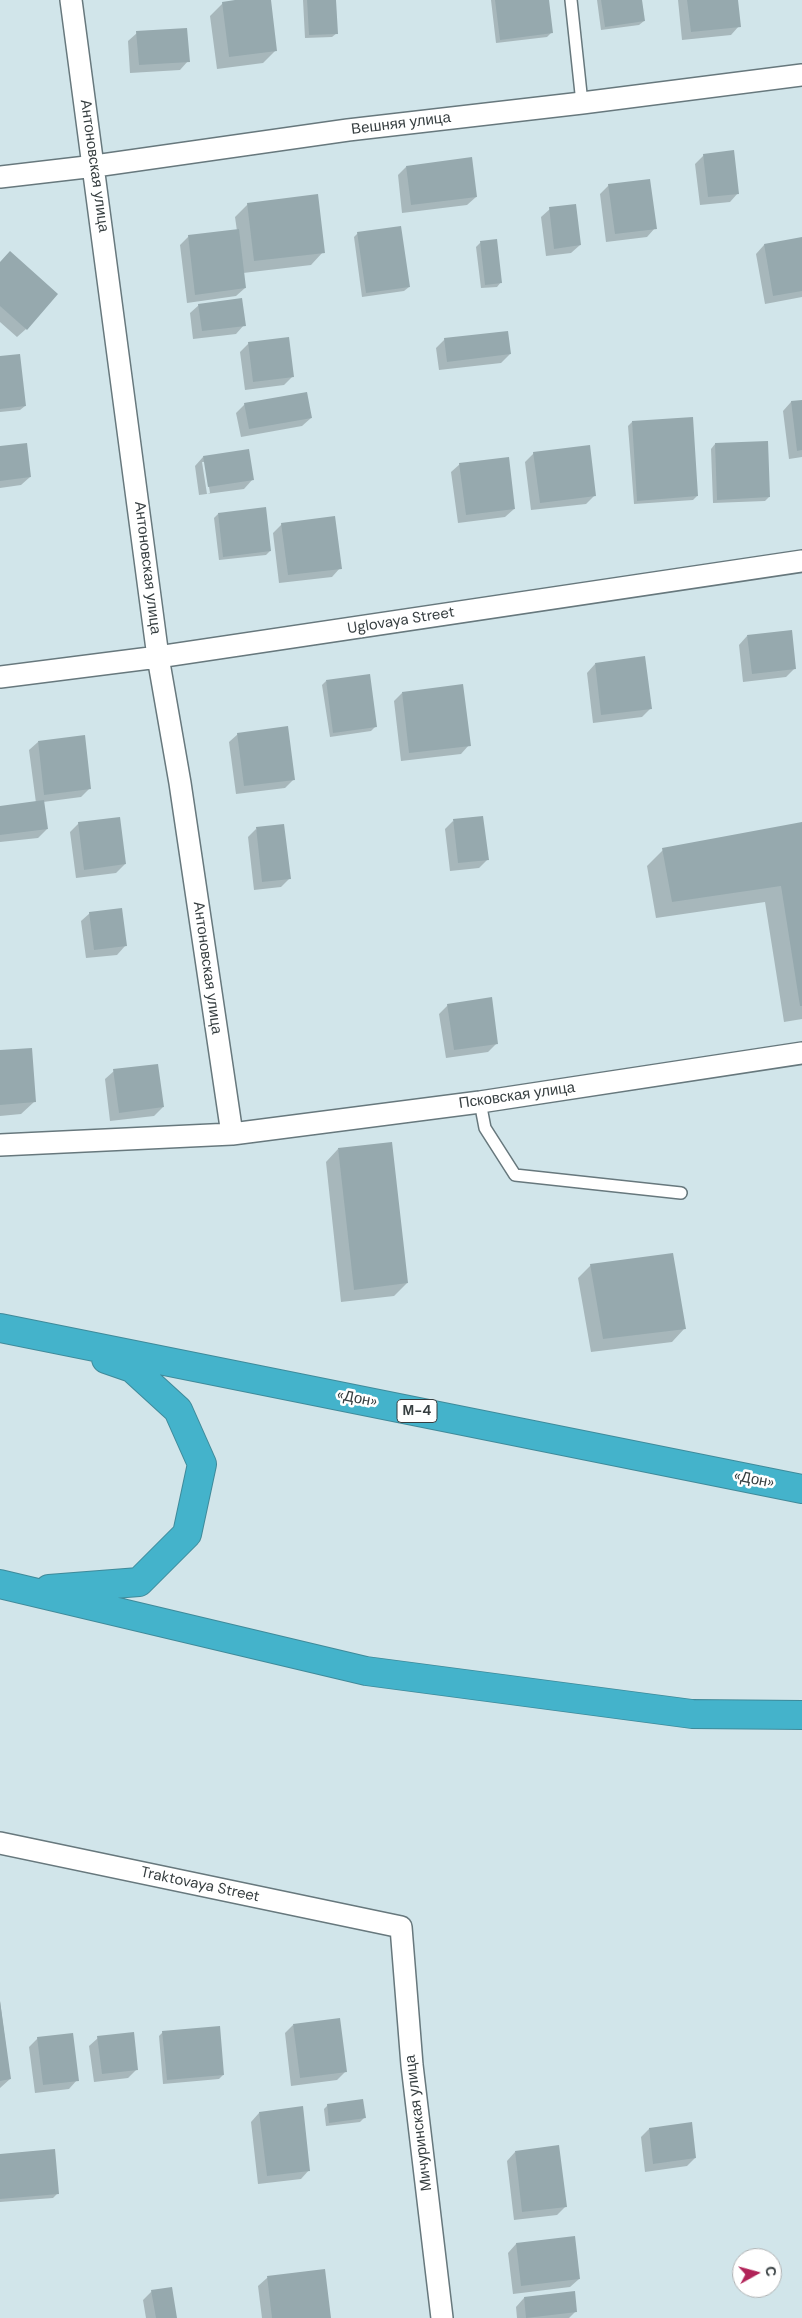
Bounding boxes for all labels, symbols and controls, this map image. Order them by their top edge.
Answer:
street label: Антоновская улица [76,98,112,234]
street label: Вешняя улица [350,109,452,139]
street label: Антоновская улица [130,500,164,636]
street label: Uglovaya Street [346,604,456,638]
street label: Антоновская улица [189,900,225,1036]
street label: Псковская улица [458,1079,576,1113]
street label: «Дон» [335,1386,379,1412]
road number: М-4 [397,1400,437,1422]
street label: «Дон» [732,1467,776,1493]
street label: Traktovaya Street [139,1864,261,1906]
street label: Мичуринская улица [402,2054,436,2192]
north arrow [732,2248,782,2298]
text: С [761,2265,780,2277]

